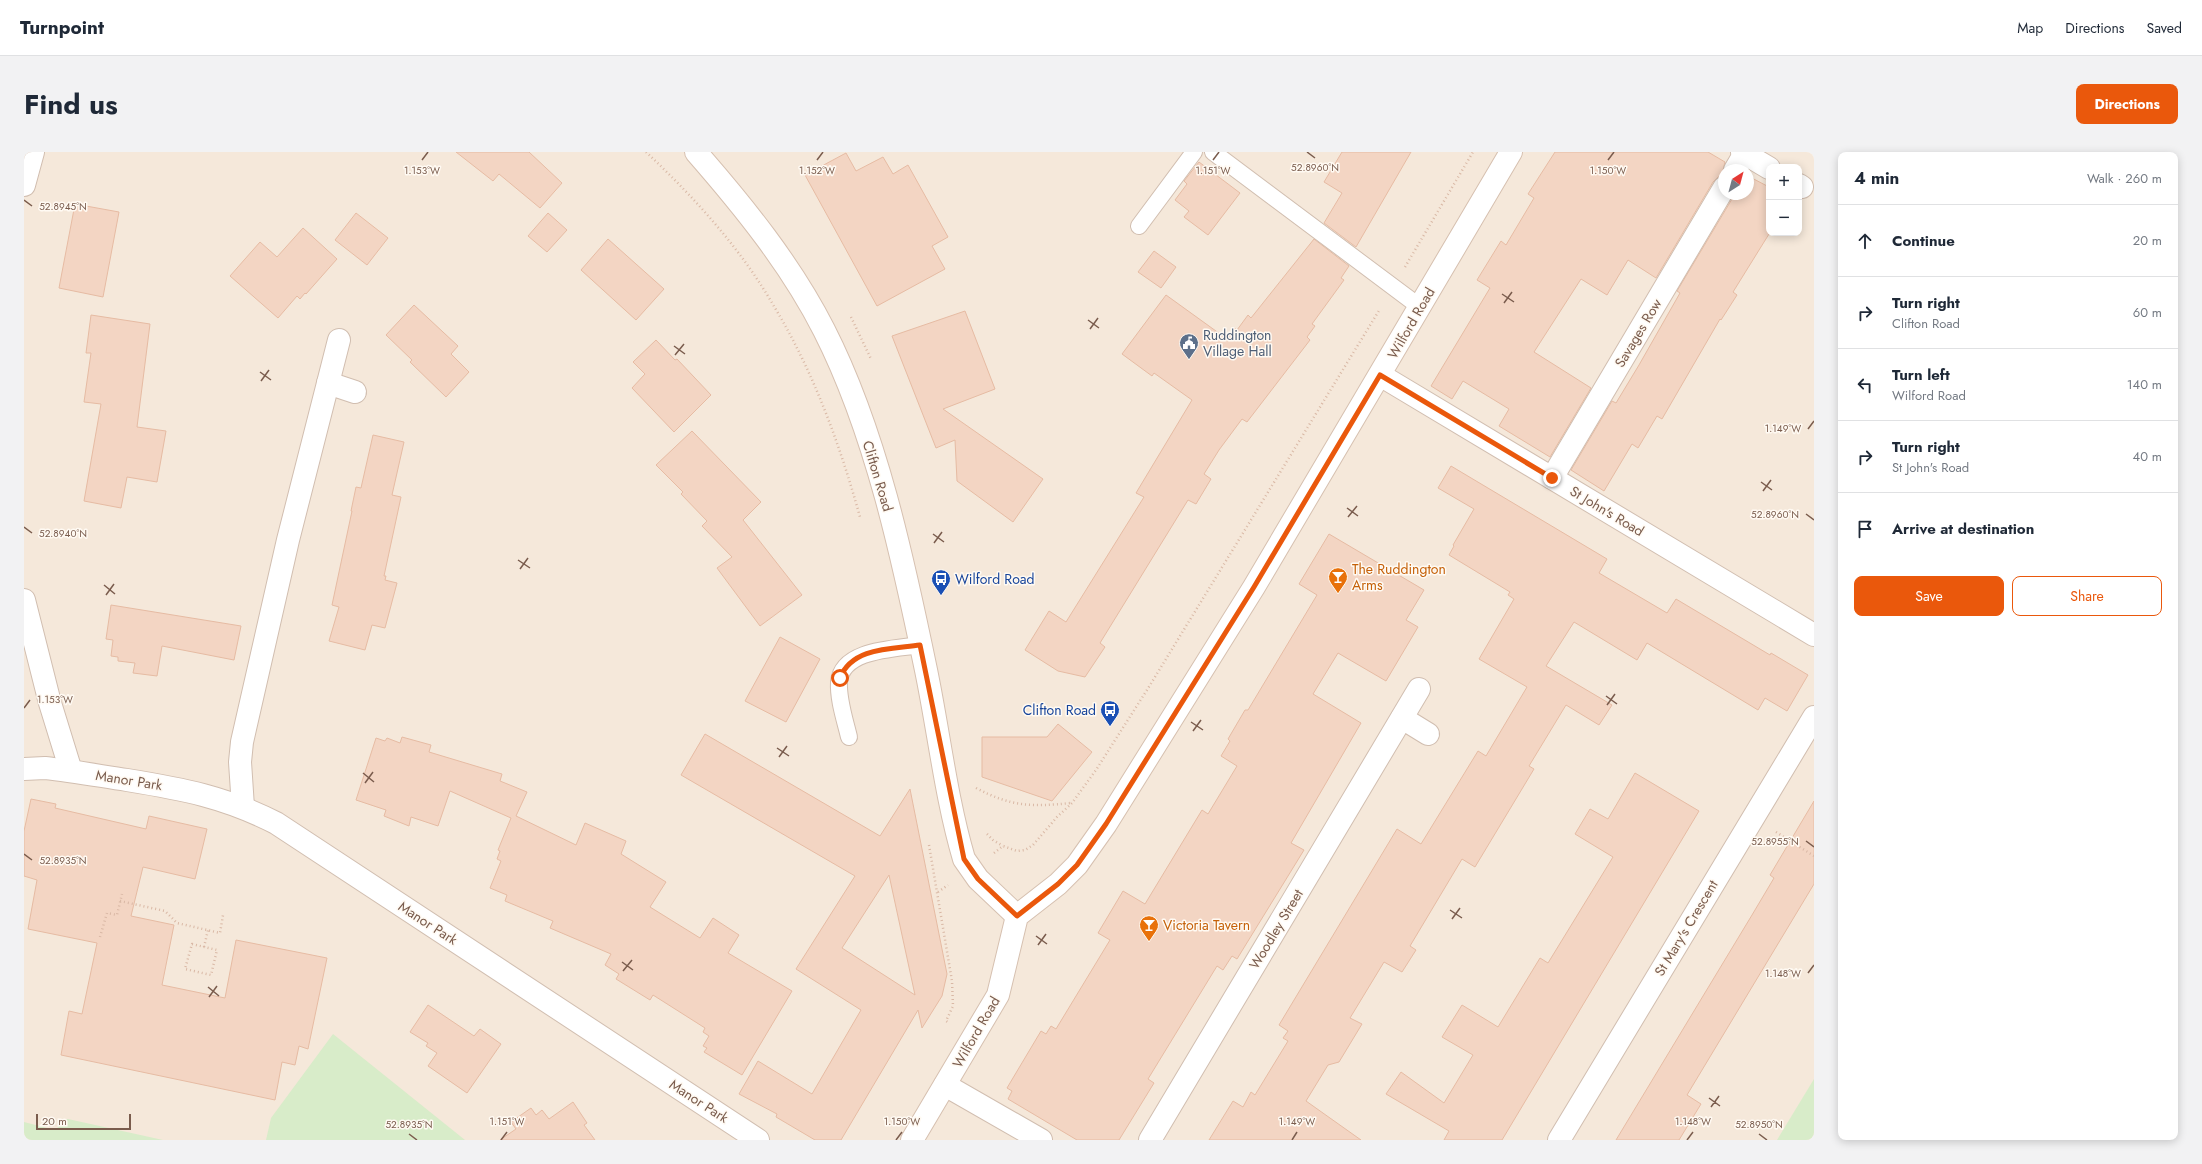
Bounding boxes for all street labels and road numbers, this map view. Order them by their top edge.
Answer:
street label: Wilford Road [1382,284,1440,362]
street label: Savages Row [1610,294,1667,371]
street label: Clifton Road [858,438,898,514]
street label: St John's Road [1566,481,1648,541]
street label: Manor Park [94,765,164,795]
street label: St Mary's Crescent [1649,876,1723,980]
street label: Woodley Street [1244,885,1308,973]
street label: Manor Park [394,896,462,950]
street label: Wilford Road [947,993,1005,1071]
street label: Manor Park [665,1074,733,1128]

